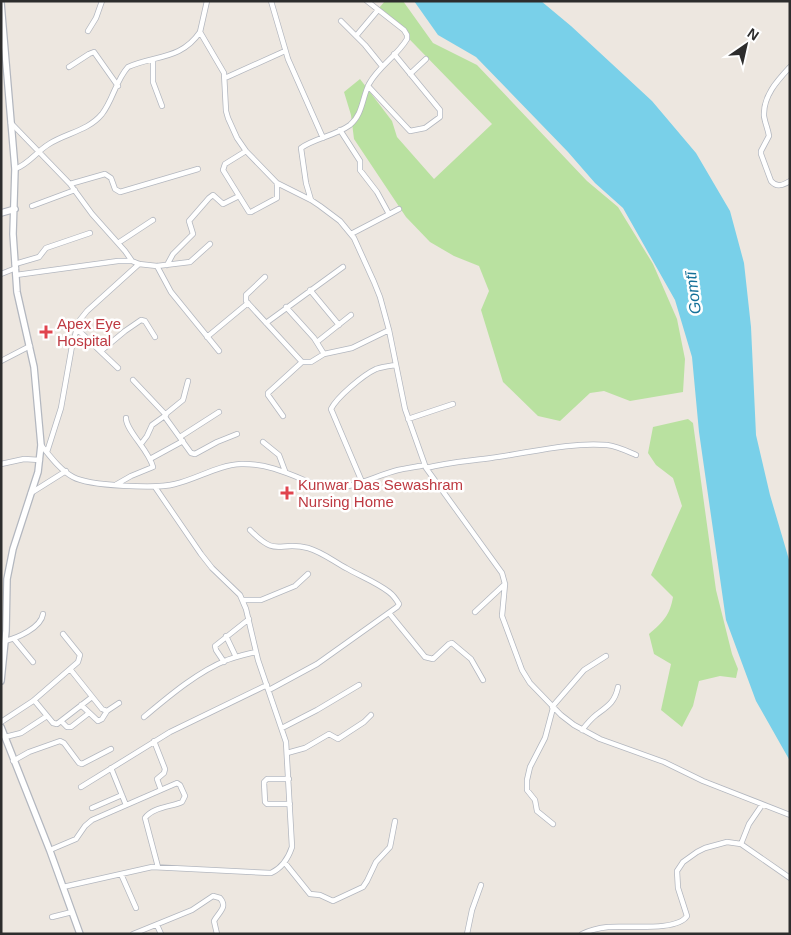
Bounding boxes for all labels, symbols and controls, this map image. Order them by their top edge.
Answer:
north arrow [721,20,771,70]
text: N [745,25,762,44]
water label: Gomtī [682,268,704,315]
place label: Apex Eye Hospital [57,315,121,349]
marker: Apex Eye Hospital [39,325,53,339]
place label: Kunwar Das Sewashram Nursing Home [298,476,463,510]
marker: Kunwar Das Sewashram Nursing Home [280,486,294,500]

